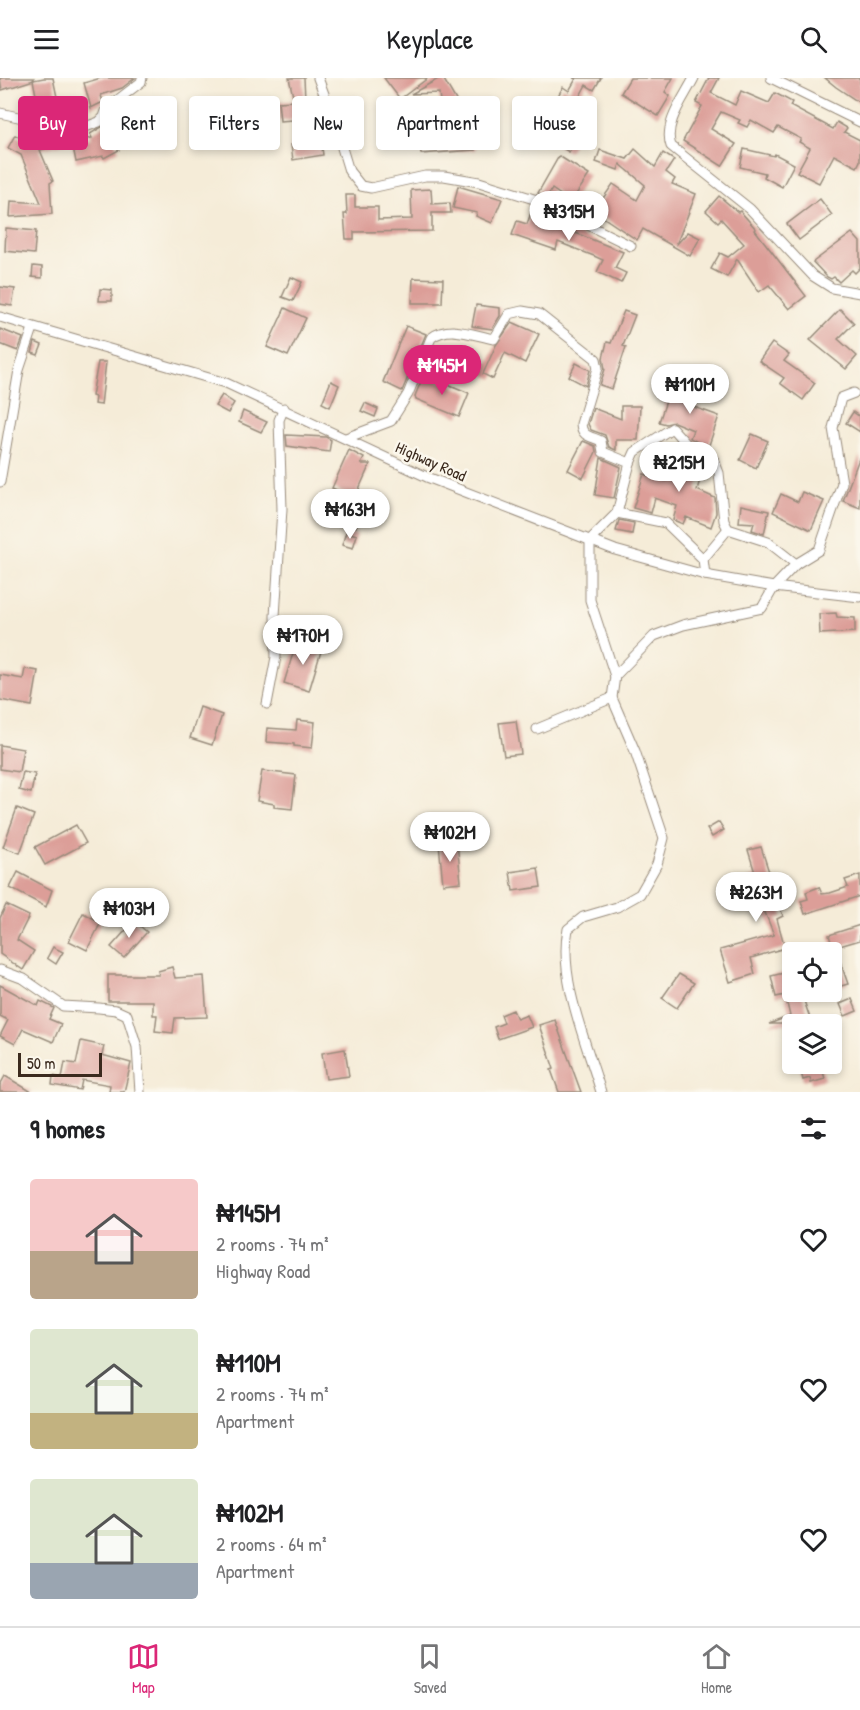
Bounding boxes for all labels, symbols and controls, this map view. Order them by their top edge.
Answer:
text: Keyplace [387,21,473,57]
icon: menu [30,23,63,56]
icon: search [797,23,830,56]
chip: Buy [18,96,88,150]
chip: Rent [100,96,177,150]
chip: Filters [189,96,280,150]
chip: New [292,96,364,150]
chip: Apartment [376,96,500,150]
chip: House [512,96,597,150]
pin: ₦315M [527,191,611,242]
text: ₦315M [543,197,595,224]
pin: ₦145M [400,345,484,396]
text: ₦145M [417,351,467,378]
pin: ₦110M [648,364,732,415]
text: ₦110M [665,370,715,397]
street label: Highway Road [392,436,470,486]
pin: ₦215M [637,442,721,493]
text: ₦215M [653,448,705,475]
pin: ₦163M [308,489,392,540]
text: ₦163M [325,495,375,522]
pin: ₦170M [261,615,345,666]
text: ₦170M [277,621,329,648]
pin: ₦102M [408,812,492,863]
text: ₦102M [424,818,476,845]
pin: ₦263M [714,872,798,923]
text: ₦263M [730,878,782,905]
pin: ₦103M [87,888,171,939]
text: ₦103M [103,894,155,921]
map controls [782,942,842,1074]
button: locate [782,942,842,1002]
button: layers [782,1014,842,1074]
scale bar [18,1050,102,1078]
text: 50 m [27,1052,56,1074]
text: 9 homes [30,1111,105,1146]
icon: filters [797,1112,830,1145]
text: ₦145M [216,1195,280,1230]
icon: home [78,1203,150,1275]
icon: heart [797,1223,830,1256]
text: 2 rooms · 74 m² [216,1230,328,1257]
text: Highway Road [216,1257,310,1284]
text: ₦110M [216,1345,281,1380]
icon: home [78,1353,150,1425]
icon: heart [797,1373,830,1406]
text: 2 rooms · 74 m² [216,1380,328,1407]
text: Apartment [216,1407,294,1434]
text: ₦102M [216,1495,284,1530]
icon: home [78,1503,150,1575]
icon: heart [797,1523,830,1556]
text: 2 rooms · 64 m² [216,1530,327,1557]
text: Apartment [216,1557,294,1584]
tab: Map [127,1640,160,1698]
tab: Saved [413,1640,446,1698]
tab: Home [700,1640,733,1698]

